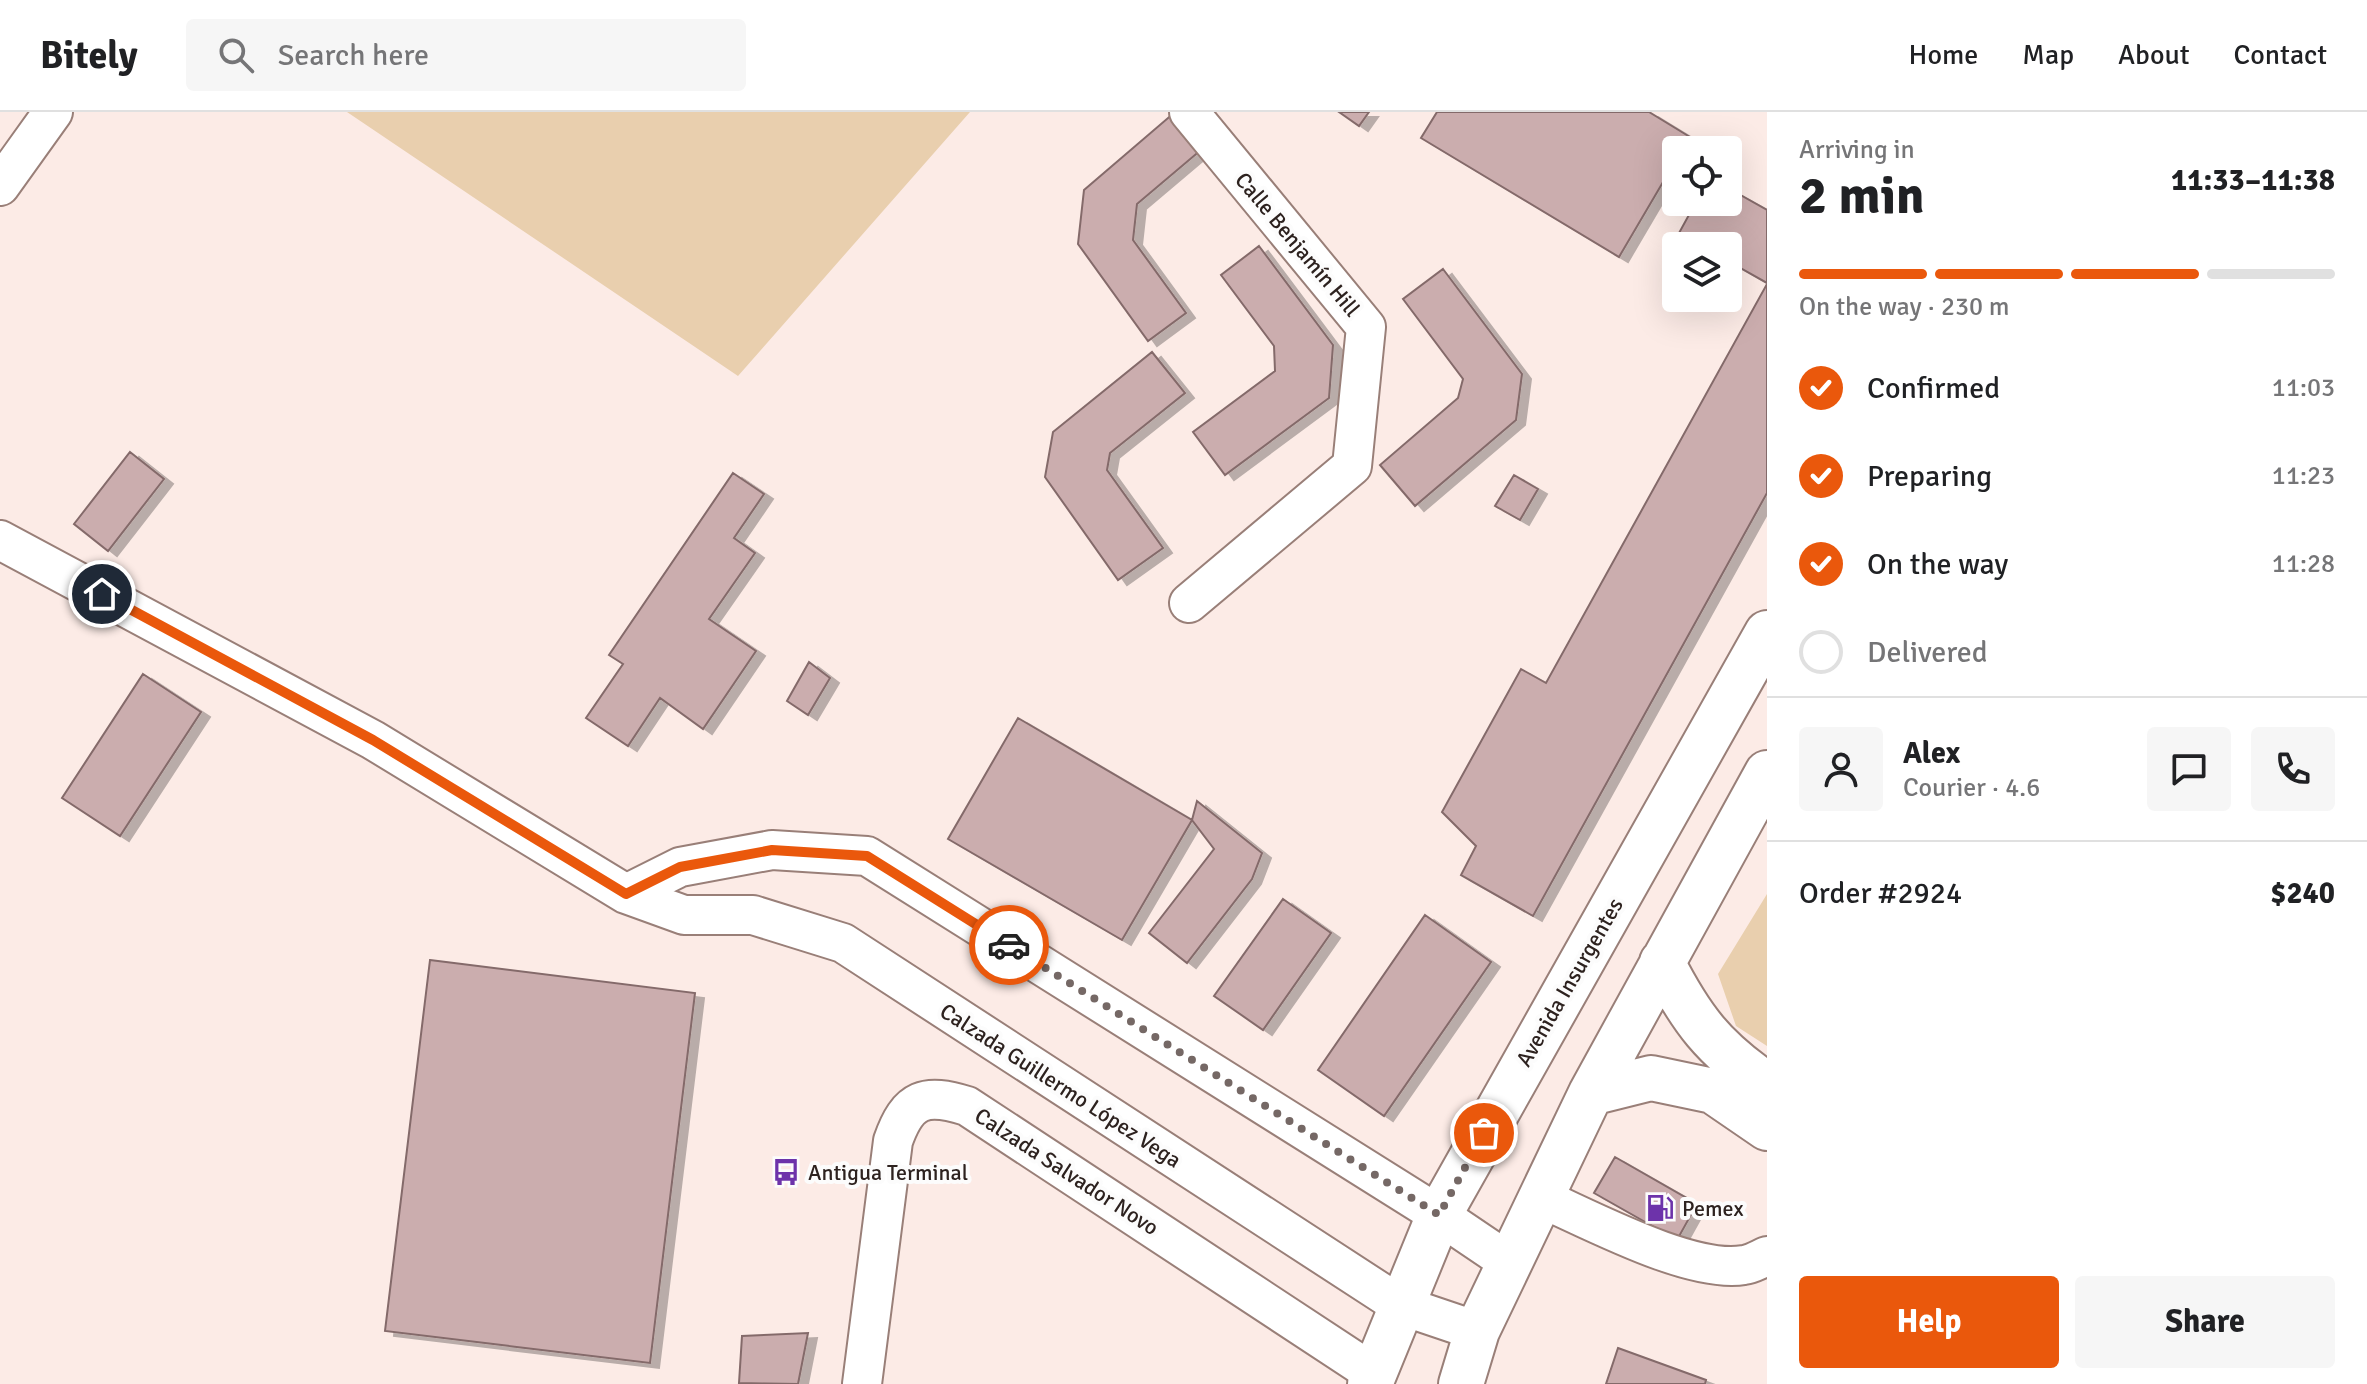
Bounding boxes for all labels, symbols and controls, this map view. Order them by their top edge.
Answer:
search box [186,19,746,91]
text: Bitely [40,32,138,79]
icon: search [214,33,258,77]
text: Search here [278,37,429,74]
text: Home [1909,38,1978,72]
text: Map [2022,38,2074,72]
text: About [2118,38,2190,72]
text: Contact [2234,38,2327,72]
text: Arriving in [1799,134,1915,166]
map controls [1662,136,1742,312]
button: locate [1662,136,1742,216]
text: 11:33–11:38 [2171,162,2335,199]
text: 2 min [1799,164,1925,228]
street label: Calle Benjamín Hill [1229,167,1366,322]
button: layers [1662,232,1742,312]
text: On the way · 230 m [1799,291,2009,323]
icon: check [1799,366,1843,410]
text: Confirmed [1867,370,2000,407]
text: 11:03 [2272,372,2335,404]
icon: check [1799,454,1843,498]
text: Preparing [1867,458,1992,495]
text: 11:23 [2272,460,2335,492]
icon: check [1799,542,1843,586]
text: On the way [1867,546,2008,583]
text: 11:28 [2272,548,2335,580]
pin [68,560,136,628]
icon: home [80,572,124,616]
text: Delivered [1867,634,1988,671]
button: person [1799,727,1883,811]
button: chat [2147,727,2231,811]
button: phone [2251,727,2335,811]
text: Alex [1903,735,1960,772]
text: Courier · 4.6 [1903,772,2040,804]
text: Order #2924 [1799,875,1962,912]
text: $240 [2270,875,2335,912]
street label: Avenida Insurgentes [1510,893,1629,1071]
courier [969,905,1049,985]
icon: car [987,923,1031,967]
street label: Calzada Guillermo López Vega [935,997,1186,1174]
pin [1450,1099,1518,1167]
street label: Calzada Salvador Novo [970,1102,1164,1241]
icon: bag [1462,1111,1506,1155]
bus stop icon: Antigua Terminal [771,1157,801,1187]
place label: Antigua Terminal [808,1159,968,1186]
fuel station icon: Pemex [1645,1193,1675,1223]
place label: Pemex [1682,1195,1744,1222]
button: Help [1799,1276,2059,1368]
button: Share [2075,1276,2335,1368]

